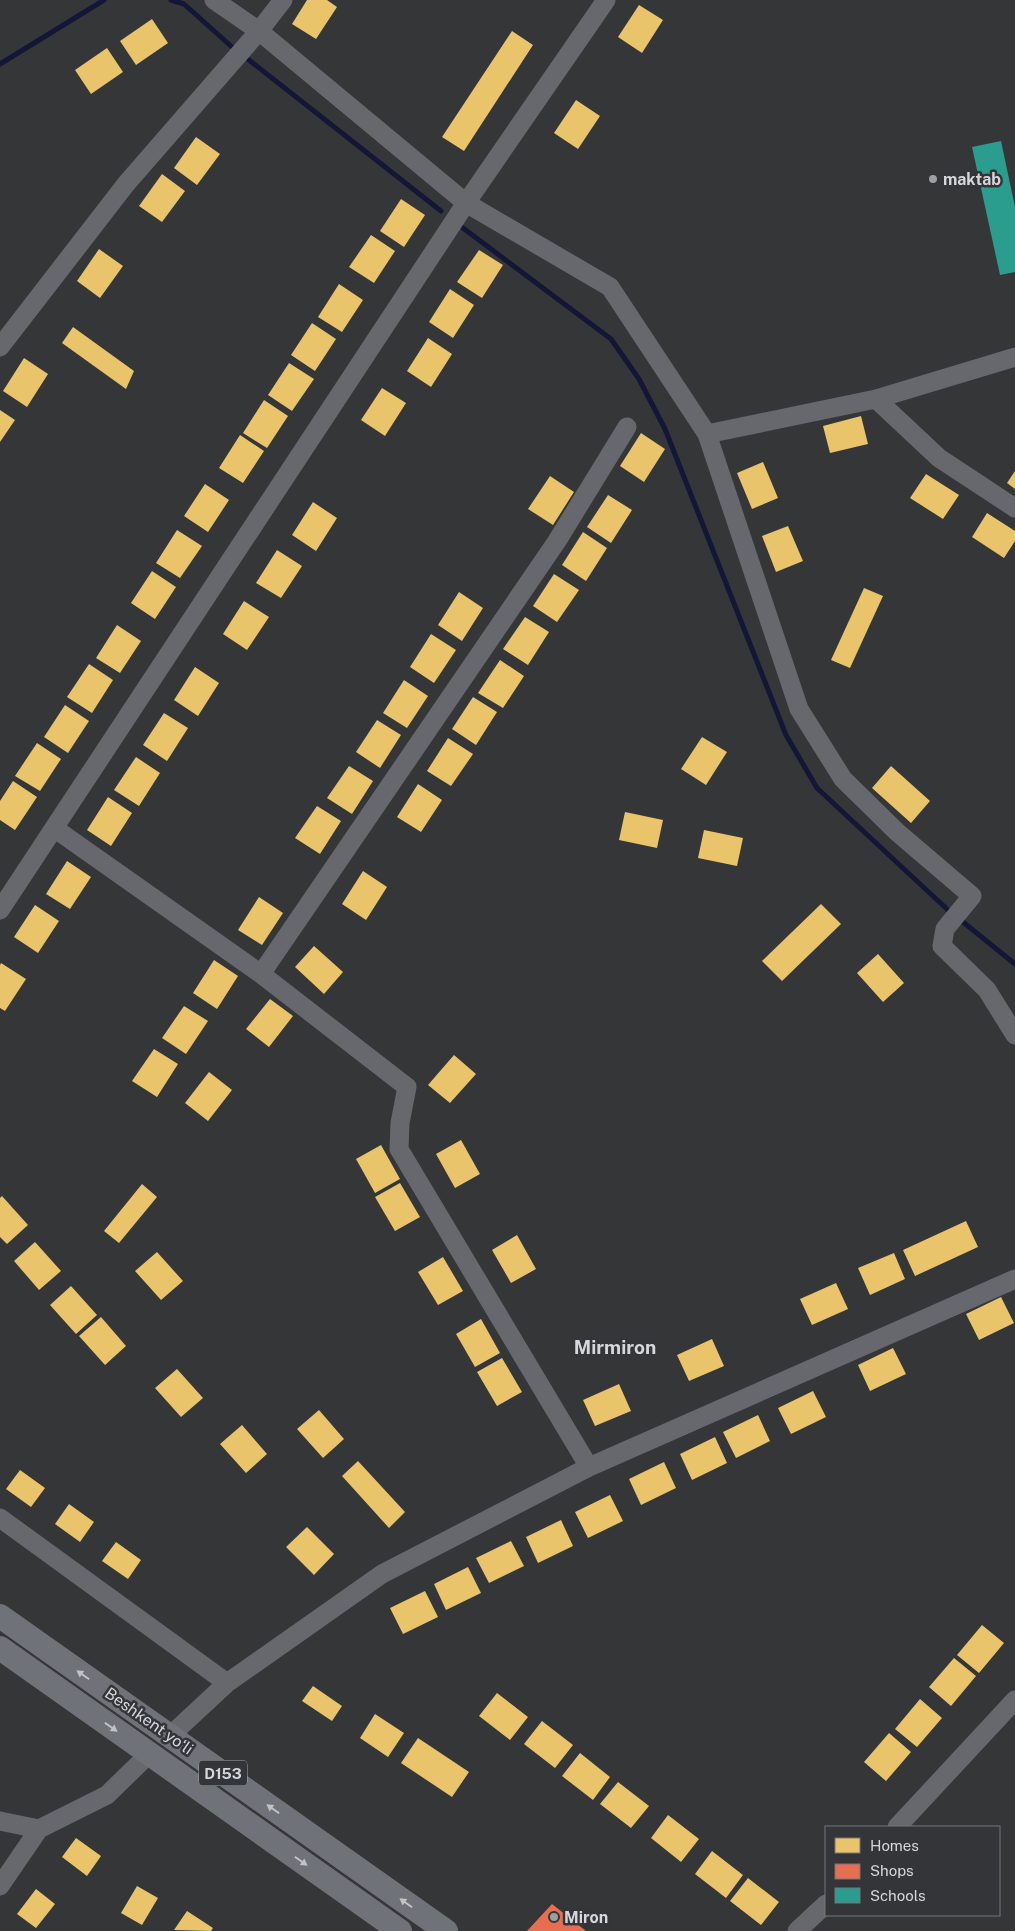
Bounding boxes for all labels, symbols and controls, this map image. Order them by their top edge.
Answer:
place label: maktab [943,170,1001,189]
marker: maktab [927,173,939,185]
district label: Mirmiron [574,1336,656,1358]
one-way arrow [76,1670,90,1680]
street label: Beshkent yoʻli [101,1684,197,1758]
one-way arrow [104,1722,118,1732]
road number: D153 [199,1760,247,1786]
one-way arrow [266,1804,280,1814]
legend [825,1826,1000,1916]
text: Homes [870,1837,919,1854]
one-way arrow [294,1856,308,1866]
text: Shops [870,1862,914,1879]
text: Schools [870,1887,926,1904]
one-way arrow [399,1898,413,1908]
place label: Miron [564,1908,608,1927]
marker: Miron [548,1911,560,1923]

